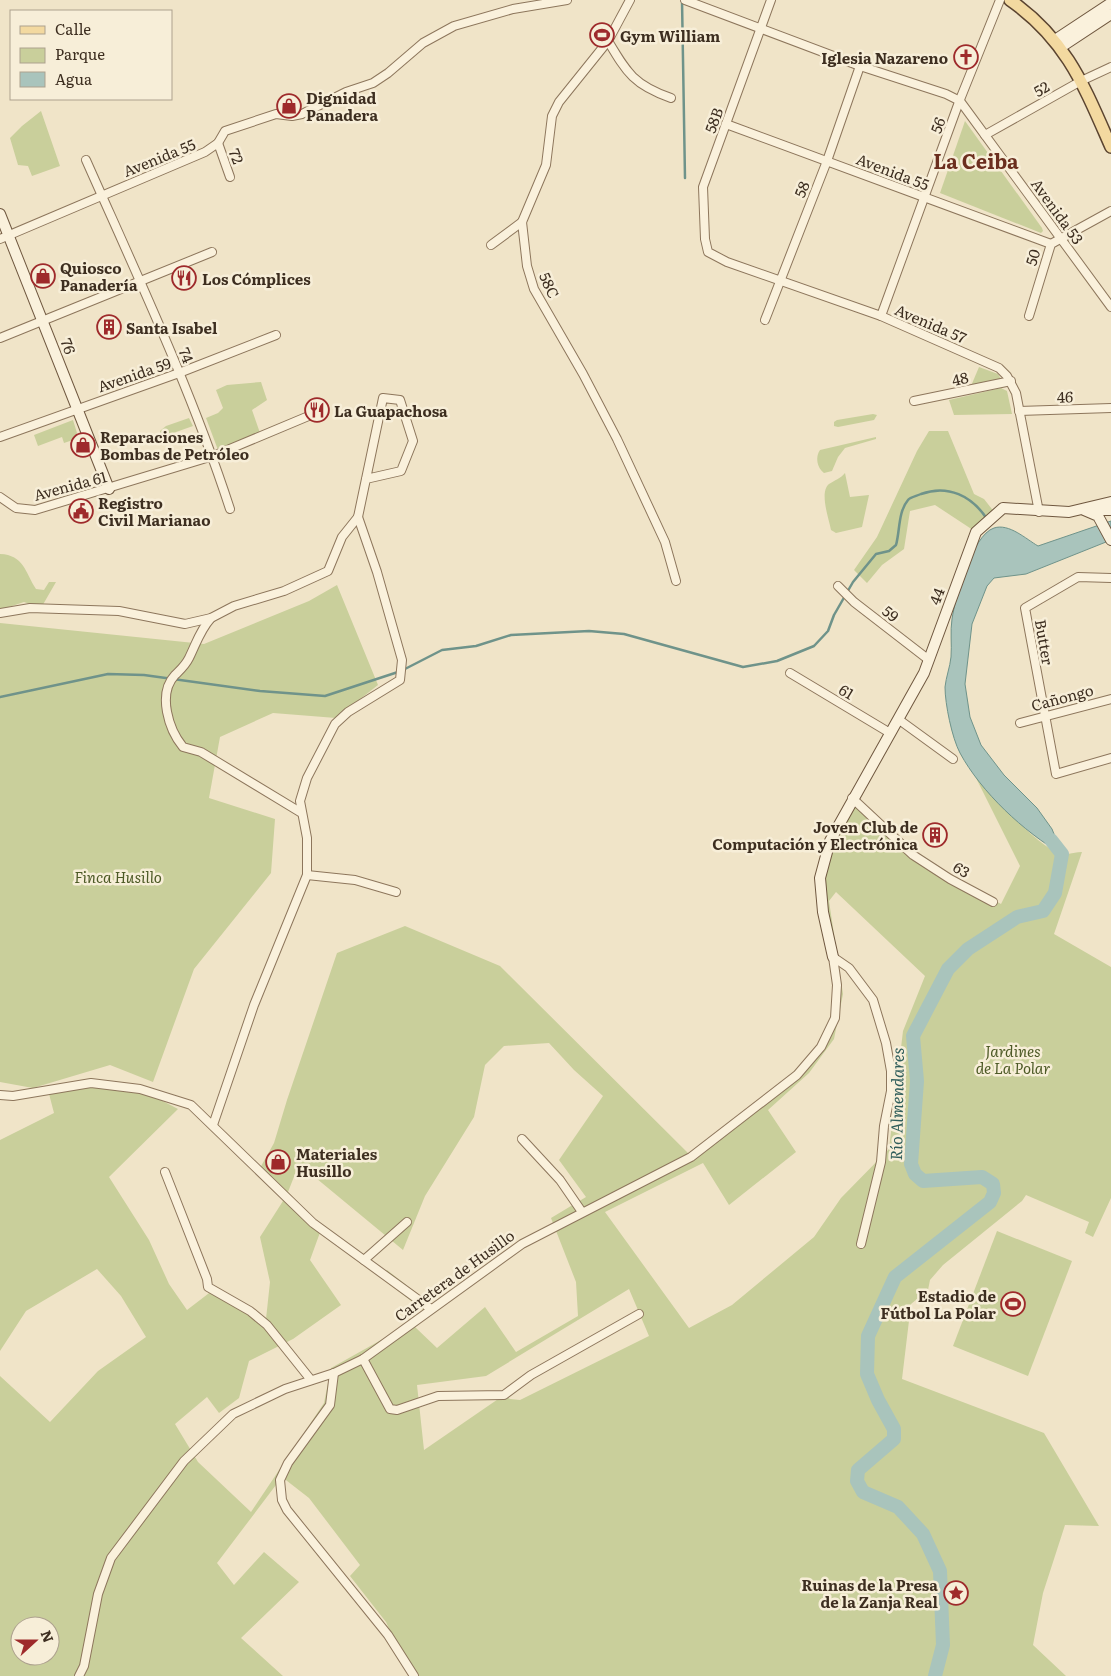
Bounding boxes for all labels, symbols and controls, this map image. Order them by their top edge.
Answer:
legend [10,10,172,100]
text: Calle [55,17,91,40]
sports icon: Gym William [589,22,615,48]
place label: Gym William [620,24,720,47]
text: Parque [55,42,105,65]
church icon: Iglesia Nazareno [953,44,979,70]
place label: Iglesia Nazareno [821,46,948,69]
text: Agua [55,67,93,90]
street label: 52 [1029,74,1054,102]
place label: Dignidad Panadera [306,86,378,126]
shop icon: Dignidad Panadera [276,93,302,119]
street label: 58B [698,104,728,136]
street label: 56 [924,114,950,136]
street label: Avenida 55 [119,132,199,182]
street label: 72 [224,145,251,168]
district label: La Ceiba [933,145,1019,175]
street label: Avenida 55 [853,147,933,196]
street label: Avenida 53 [1026,173,1090,249]
street label: 58 [787,177,815,201]
street label: 50 [1019,246,1045,268]
place label: Quiosco Panadería [60,256,138,296]
shop icon: Quiosco Panadería [30,263,56,289]
restaurant icon: Los Cómplices [171,265,197,291]
place label: Los Cómplices [202,267,311,290]
street label: 58C [534,268,566,302]
street label: Avenida 57 [891,298,971,349]
building icon: Santa Isabel [96,314,122,340]
place label: Santa Isabel [126,316,218,339]
street label: 76 [55,335,83,357]
street label: 74 [174,344,200,366]
street label: Avenida 59 [94,351,174,397]
street label: 48 [950,365,970,391]
street label: 46 [1056,384,1074,408]
restaurant icon: La Guapachosa [304,397,330,423]
place label: La Guapachosa [334,399,448,422]
place label: Reparaciones Bombas de Petróleo [100,425,249,465]
shop icon: Reparaciones Bombas de Petróleo [70,432,96,458]
street label: Avenida 61 [31,464,109,506]
place label: Registro Civil Marianao [98,491,211,531]
public building icon: Registro Civil Marianao [68,498,94,524]
street label: 44 [922,584,950,608]
street label: 59 [878,599,904,627]
street label: Butter [1030,617,1060,667]
street label: 61 [835,677,859,705]
street label: Cañongo [1028,678,1096,716]
place label: Joven Club de Computación y Electrónica [712,815,918,855]
building icon: Joven Club de Computación y Electrónica [922,822,948,848]
street label: 63 [949,855,975,883]
park label: Finca Husillo [74,865,162,888]
park label: Jardines de La Polar [976,1039,1050,1079]
water label: Río Almendares [883,1047,909,1161]
place label: Materiales Husillo [296,1142,378,1182]
shop icon: Materiales Husillo [265,1149,291,1175]
street label: Carretera de Husillo [389,1223,519,1327]
place label: Estadio de Fútbol La Polar [880,1284,997,1324]
sports icon: Estadio de Fútbol La Polar [1000,1291,1026,1317]
place label: Ruinas de la Presa de la Zanja Real [802,1573,939,1613]
place icon: Ruinas de la Presa de la Zanja Real [943,1580,969,1606]
north arrow [10,1616,60,1666]
text: N [37,1627,60,1645]

